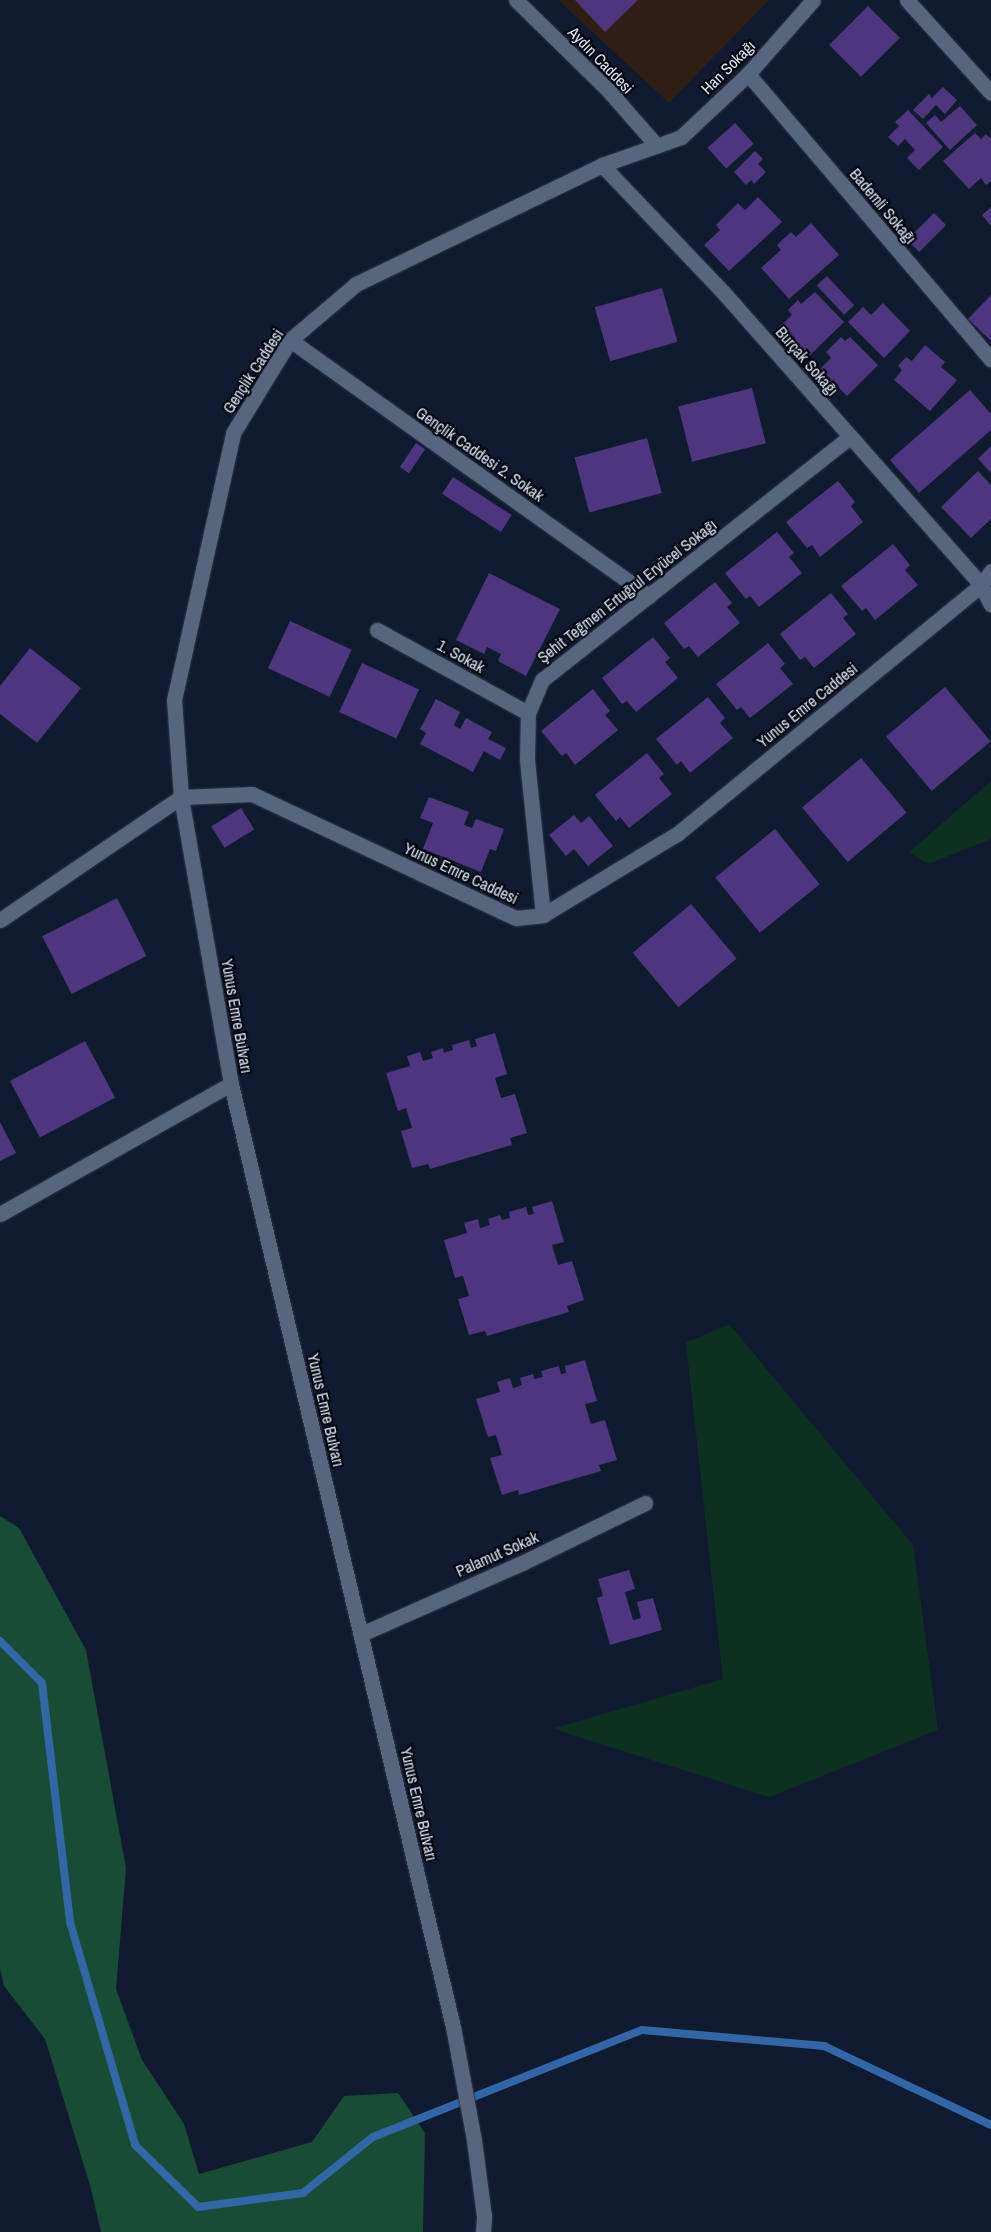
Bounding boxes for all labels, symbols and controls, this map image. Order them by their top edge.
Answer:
street label: Aydın Caddesi [564,22,638,98]
street label: Han Sokağı [697,36,759,98]
street label: Bademli Sokağı [846,164,920,248]
street label: Burçak Sokağı [772,323,842,399]
street label: Gençlik Caddesi [219,325,287,417]
street label: Gençlik Caddesi 2. Sokak [412,403,548,505]
street label: Şehit Teğmen Ertuğrul Eryücel Sokağı [533,515,721,667]
street label: 1. Sokak [434,635,488,677]
street label: Yunus Emre Caddesi [753,659,861,751]
street label: Yunus Emre Caddesi [401,838,521,908]
street label: Yunus Emre Bulvarı [217,957,257,1075]
street label: Yunus Emre Bulvarı [304,1351,348,1469]
street label: Palamut Sokak [453,1527,541,1581]
street label: Yunus Emre Bulvarı [397,1745,441,1863]

